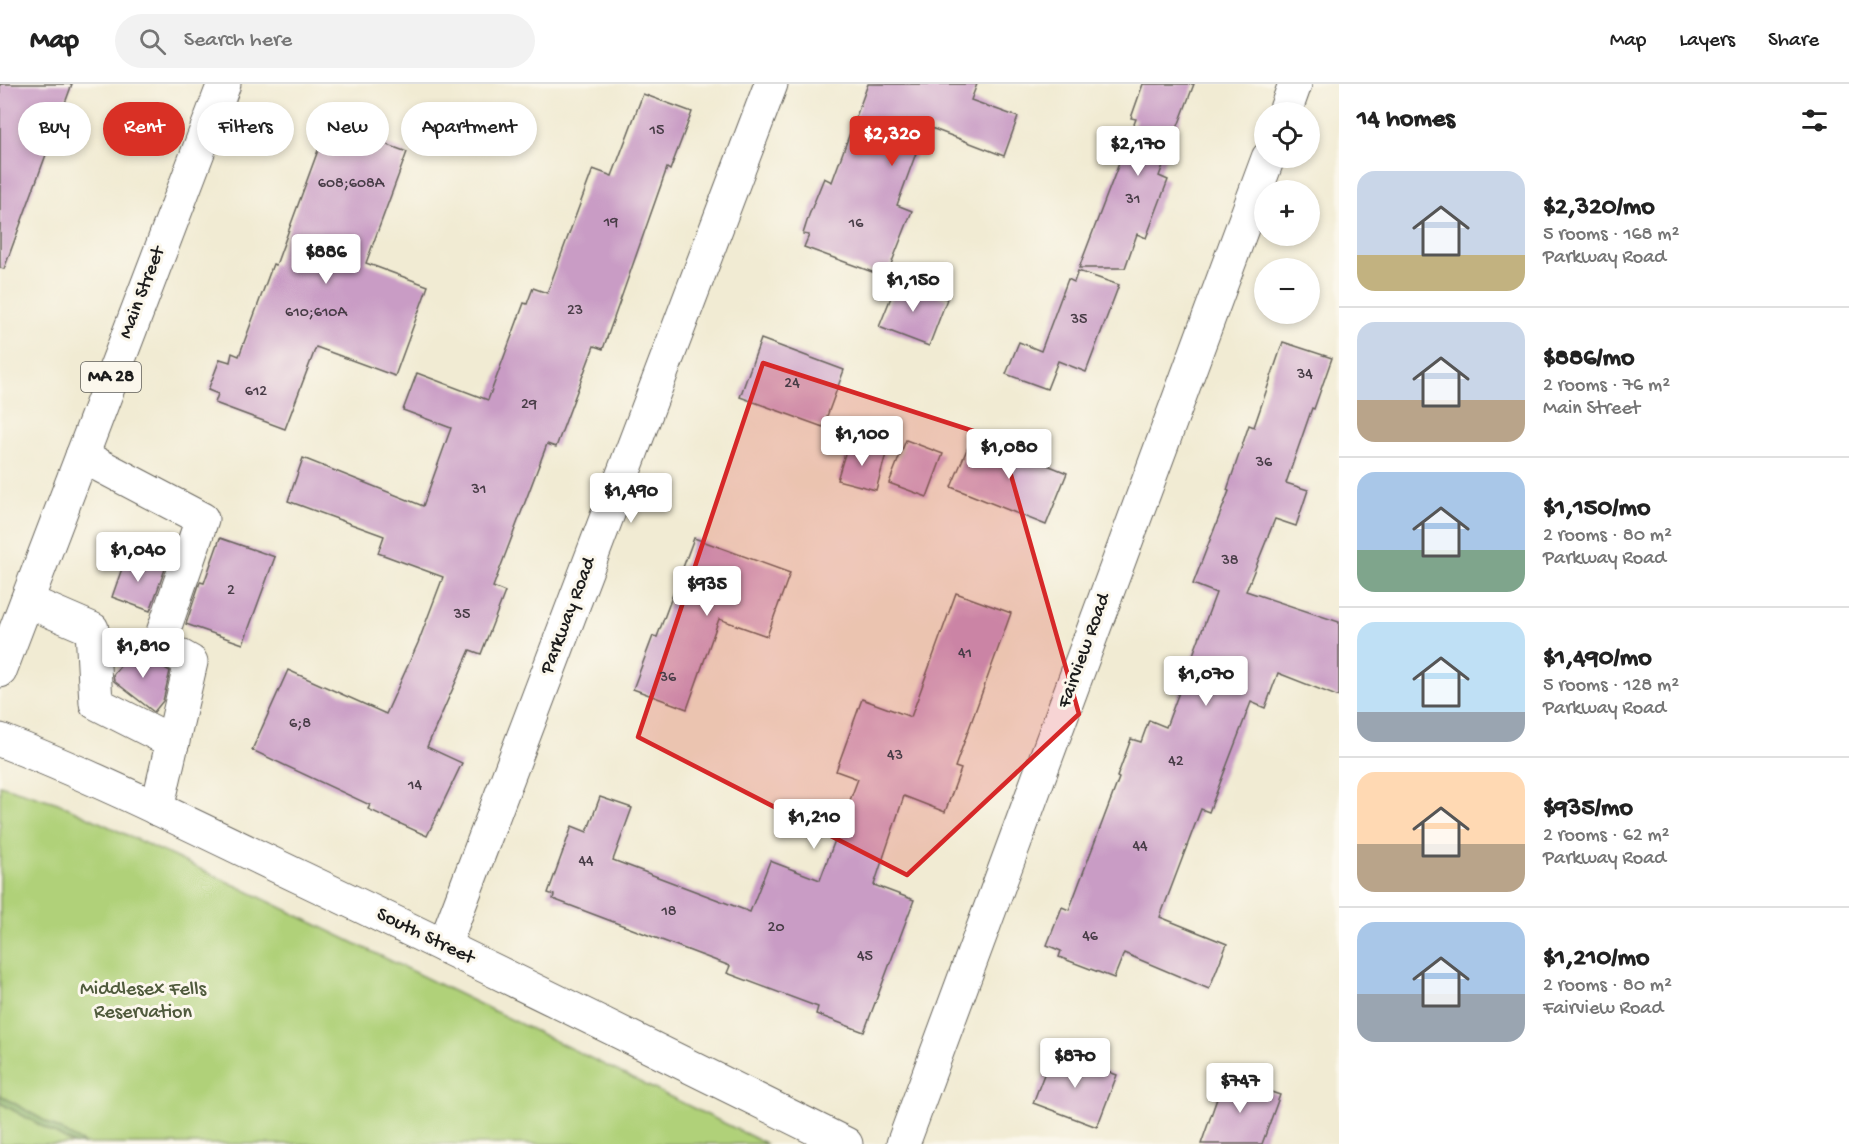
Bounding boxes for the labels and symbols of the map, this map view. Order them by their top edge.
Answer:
pin: $2,320 [843,116,941,167]
house number: 15 [649,122,664,141]
pin: $2,170 [1089,126,1187,177]
house number: 608;608A [318,175,386,194]
house number: 31 [1125,191,1140,210]
house number: 19 [603,214,618,233]
house number: 16 [848,215,864,234]
pin: $886 [290,234,362,285]
street label: Main Street [115,242,172,342]
pin: $1,150 [864,262,962,313]
house number: 23 [567,302,583,321]
house number: 610;610A [285,304,348,323]
house number: 35 [1070,311,1087,330]
road number: MA 28 [81,362,141,392]
house number: 34 [1296,366,1313,385]
house number: 24 [784,375,800,394]
house number: 612 [245,383,267,402]
house number: 29 [521,396,537,415]
pin: $1,100 [813,416,911,467]
pin: $1,080 [960,429,1058,480]
house number: 36 [1255,454,1273,473]
pin: $1,490 [582,473,680,524]
house number: 31 [471,481,486,500]
pin: $1,040 [89,532,187,583]
street label: Parkway Road [536,552,603,678]
house number: 38 [1220,552,1239,571]
pin: $935 [671,566,743,617]
house number: 2 [227,582,235,601]
street label: Fairview Road [1053,588,1117,712]
house number: 35 [453,606,470,625]
pin: $1,810 [94,628,192,679]
house number: 41 [958,645,972,664]
pin: $1,070 [1157,656,1255,707]
house number: 36 [659,669,677,688]
house number: 6;8 [289,715,311,734]
house number: 43 [887,747,903,766]
house number: 42 [1168,753,1184,772]
house number: 14 [407,777,422,796]
pin: $1,210 [765,799,863,850]
house number: 44 [1132,838,1148,857]
house number: 44 [578,853,594,872]
street label: South Street [372,903,479,971]
house number: 18 [660,903,677,922]
house number: 20 [768,919,784,938]
house number: 46 [1082,928,1099,947]
house number: 45 [857,948,873,967]
park label: Middlesex Fells Reservation [80,979,207,1025]
pin: $870 [1039,1038,1111,1089]
pin: $747 [1204,1063,1276,1114]

